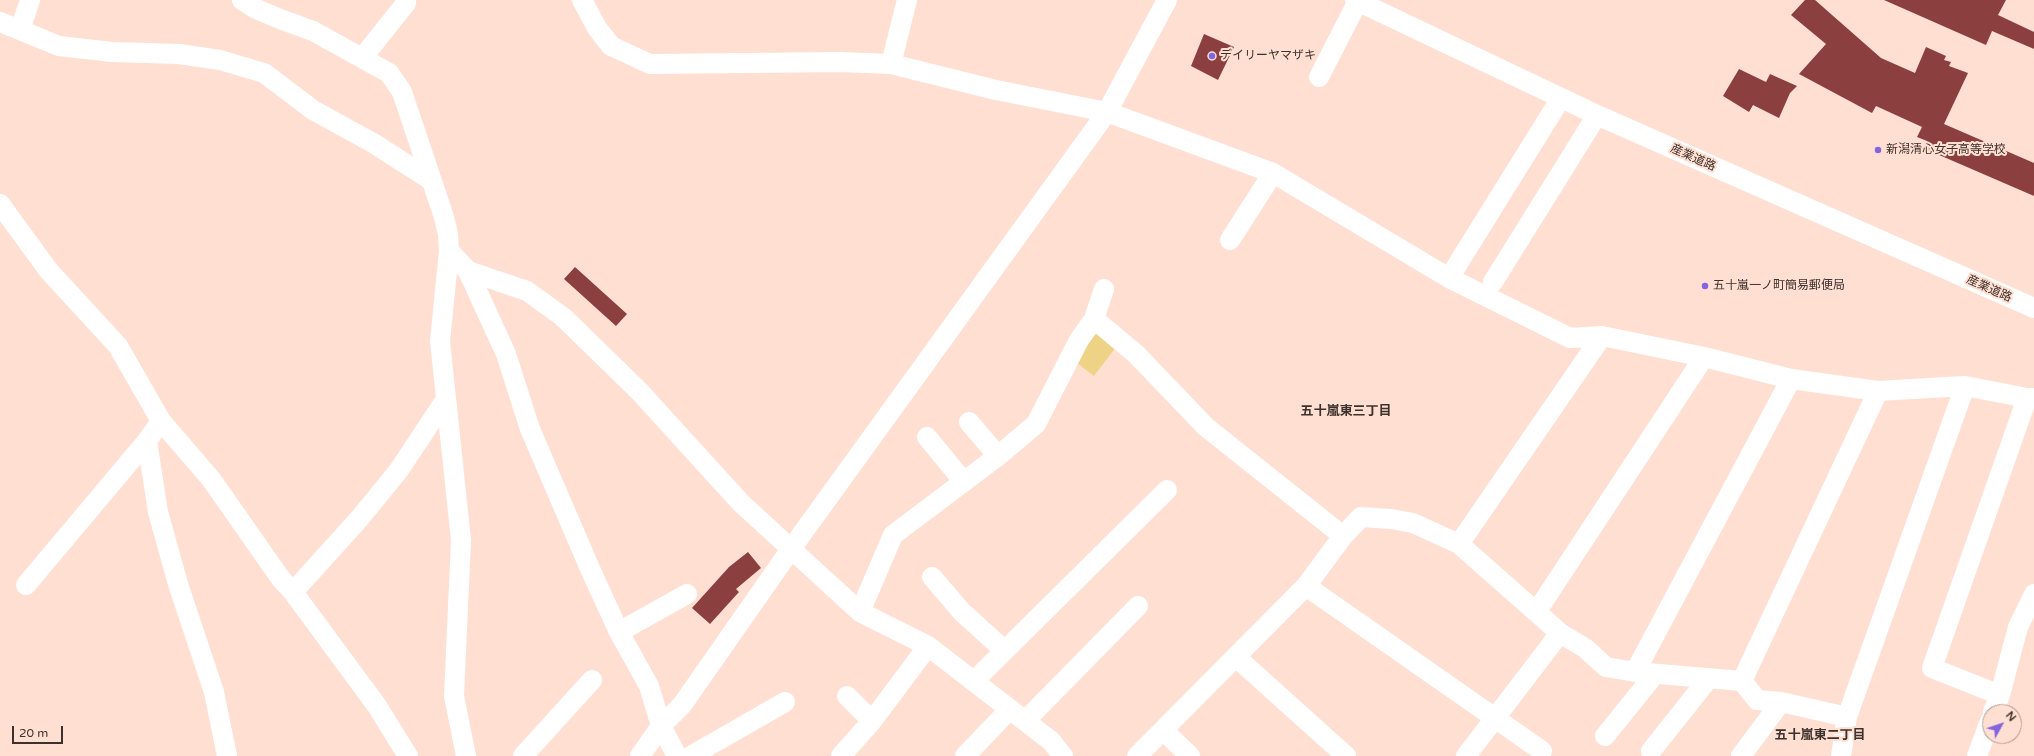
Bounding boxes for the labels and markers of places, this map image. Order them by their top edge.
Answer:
place label: デイリーヤマザキ [1220,49,1316,63]
marker: デイリーヤマザキ [1207,51,1217,61]
place label: 新潟清心女子高等学校 [1886,143,2006,157]
marker: 新潟清心女子高等学校 [1873,145,1883,155]
place label: 五十嵐一ノ町簡易郵便局 [1713,279,1845,293]
marker: 五十嵐一ノ町簡易郵便局 [1700,281,1710,291]

